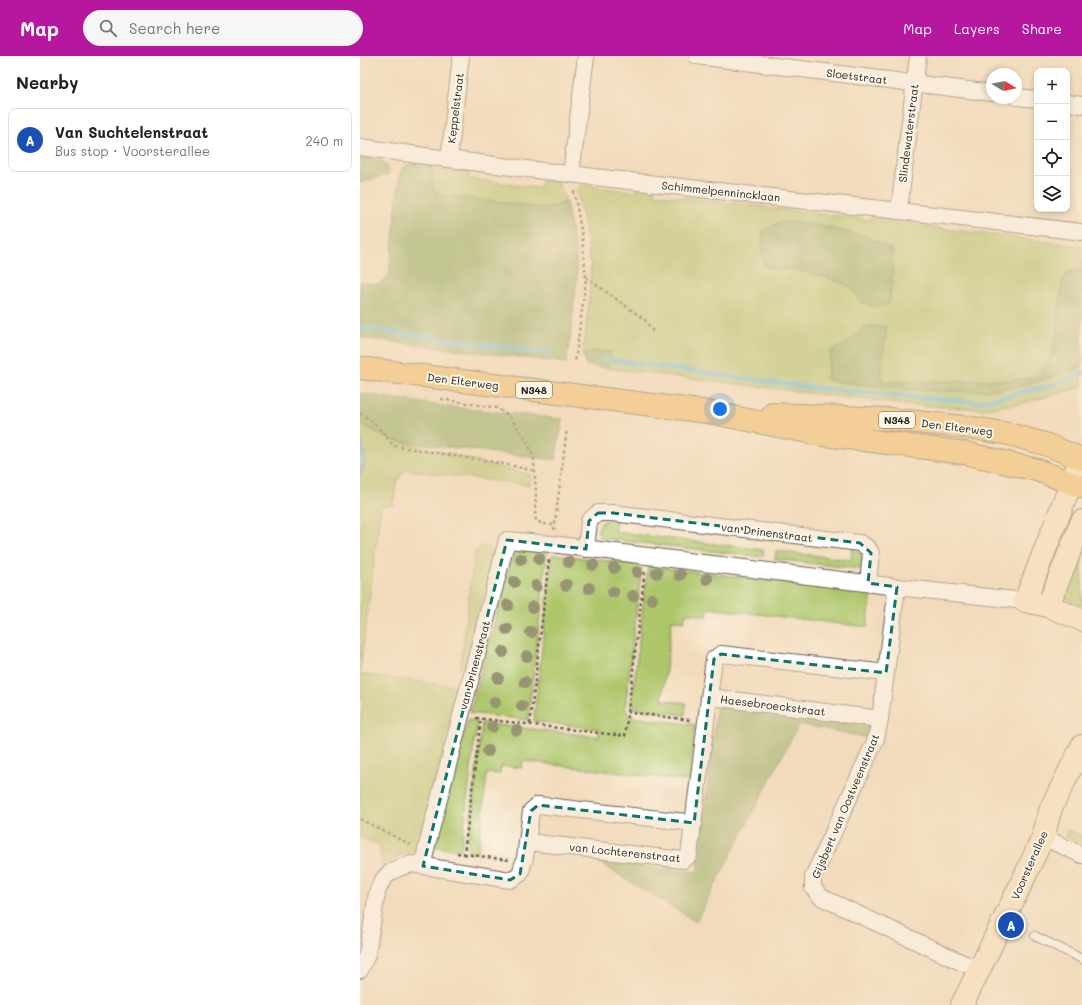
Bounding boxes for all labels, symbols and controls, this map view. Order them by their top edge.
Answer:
search box [83,10,363,46]
text: Map [20,16,59,41]
icon: search [97,17,119,39]
text: Search here [129,18,220,38]
text: Map [903,19,932,38]
text: Layers [954,19,1000,38]
text: Share [1022,19,1062,38]
street label: Sloetstraat [826,65,889,87]
north arrow [986,68,1022,104]
map controls [1034,68,1070,212]
button: + [1034,68,1070,104]
text: Nearby [16,71,78,93]
street label: Keppelstraat [443,72,467,144]
street label: Slindewaterstraat [895,83,921,183]
button: − [1034,104,1070,140]
text: Van Suchtelenstraat [55,122,208,142]
text: A [25,132,35,149]
text: 240 m [306,132,343,149]
button: locate [1034,140,1070,176]
text: Bus stop · Voorsterallee [55,142,210,159]
button: layers [1034,176,1070,212]
street label: Schimmelpennincklaan [661,177,781,205]
street label: Den Elterweg [426,369,500,393]
road number: N348 [516,382,552,398]
your location [710,399,730,419]
road number: N348 [879,412,915,428]
street label: Den Elterweg [920,415,994,439]
street label: van Drinenstraat [720,519,814,545]
street label: van Drinenstraat [455,618,493,711]
street label: Haesebroeckstraat [719,691,827,719]
street label: Gijsbert van Oostveenstraat [808,731,882,881]
street label: Voorsterallee [1007,828,1051,902]
street label: van Lochterenstraat [569,839,681,865]
pin: A [998,910,1024,940]

